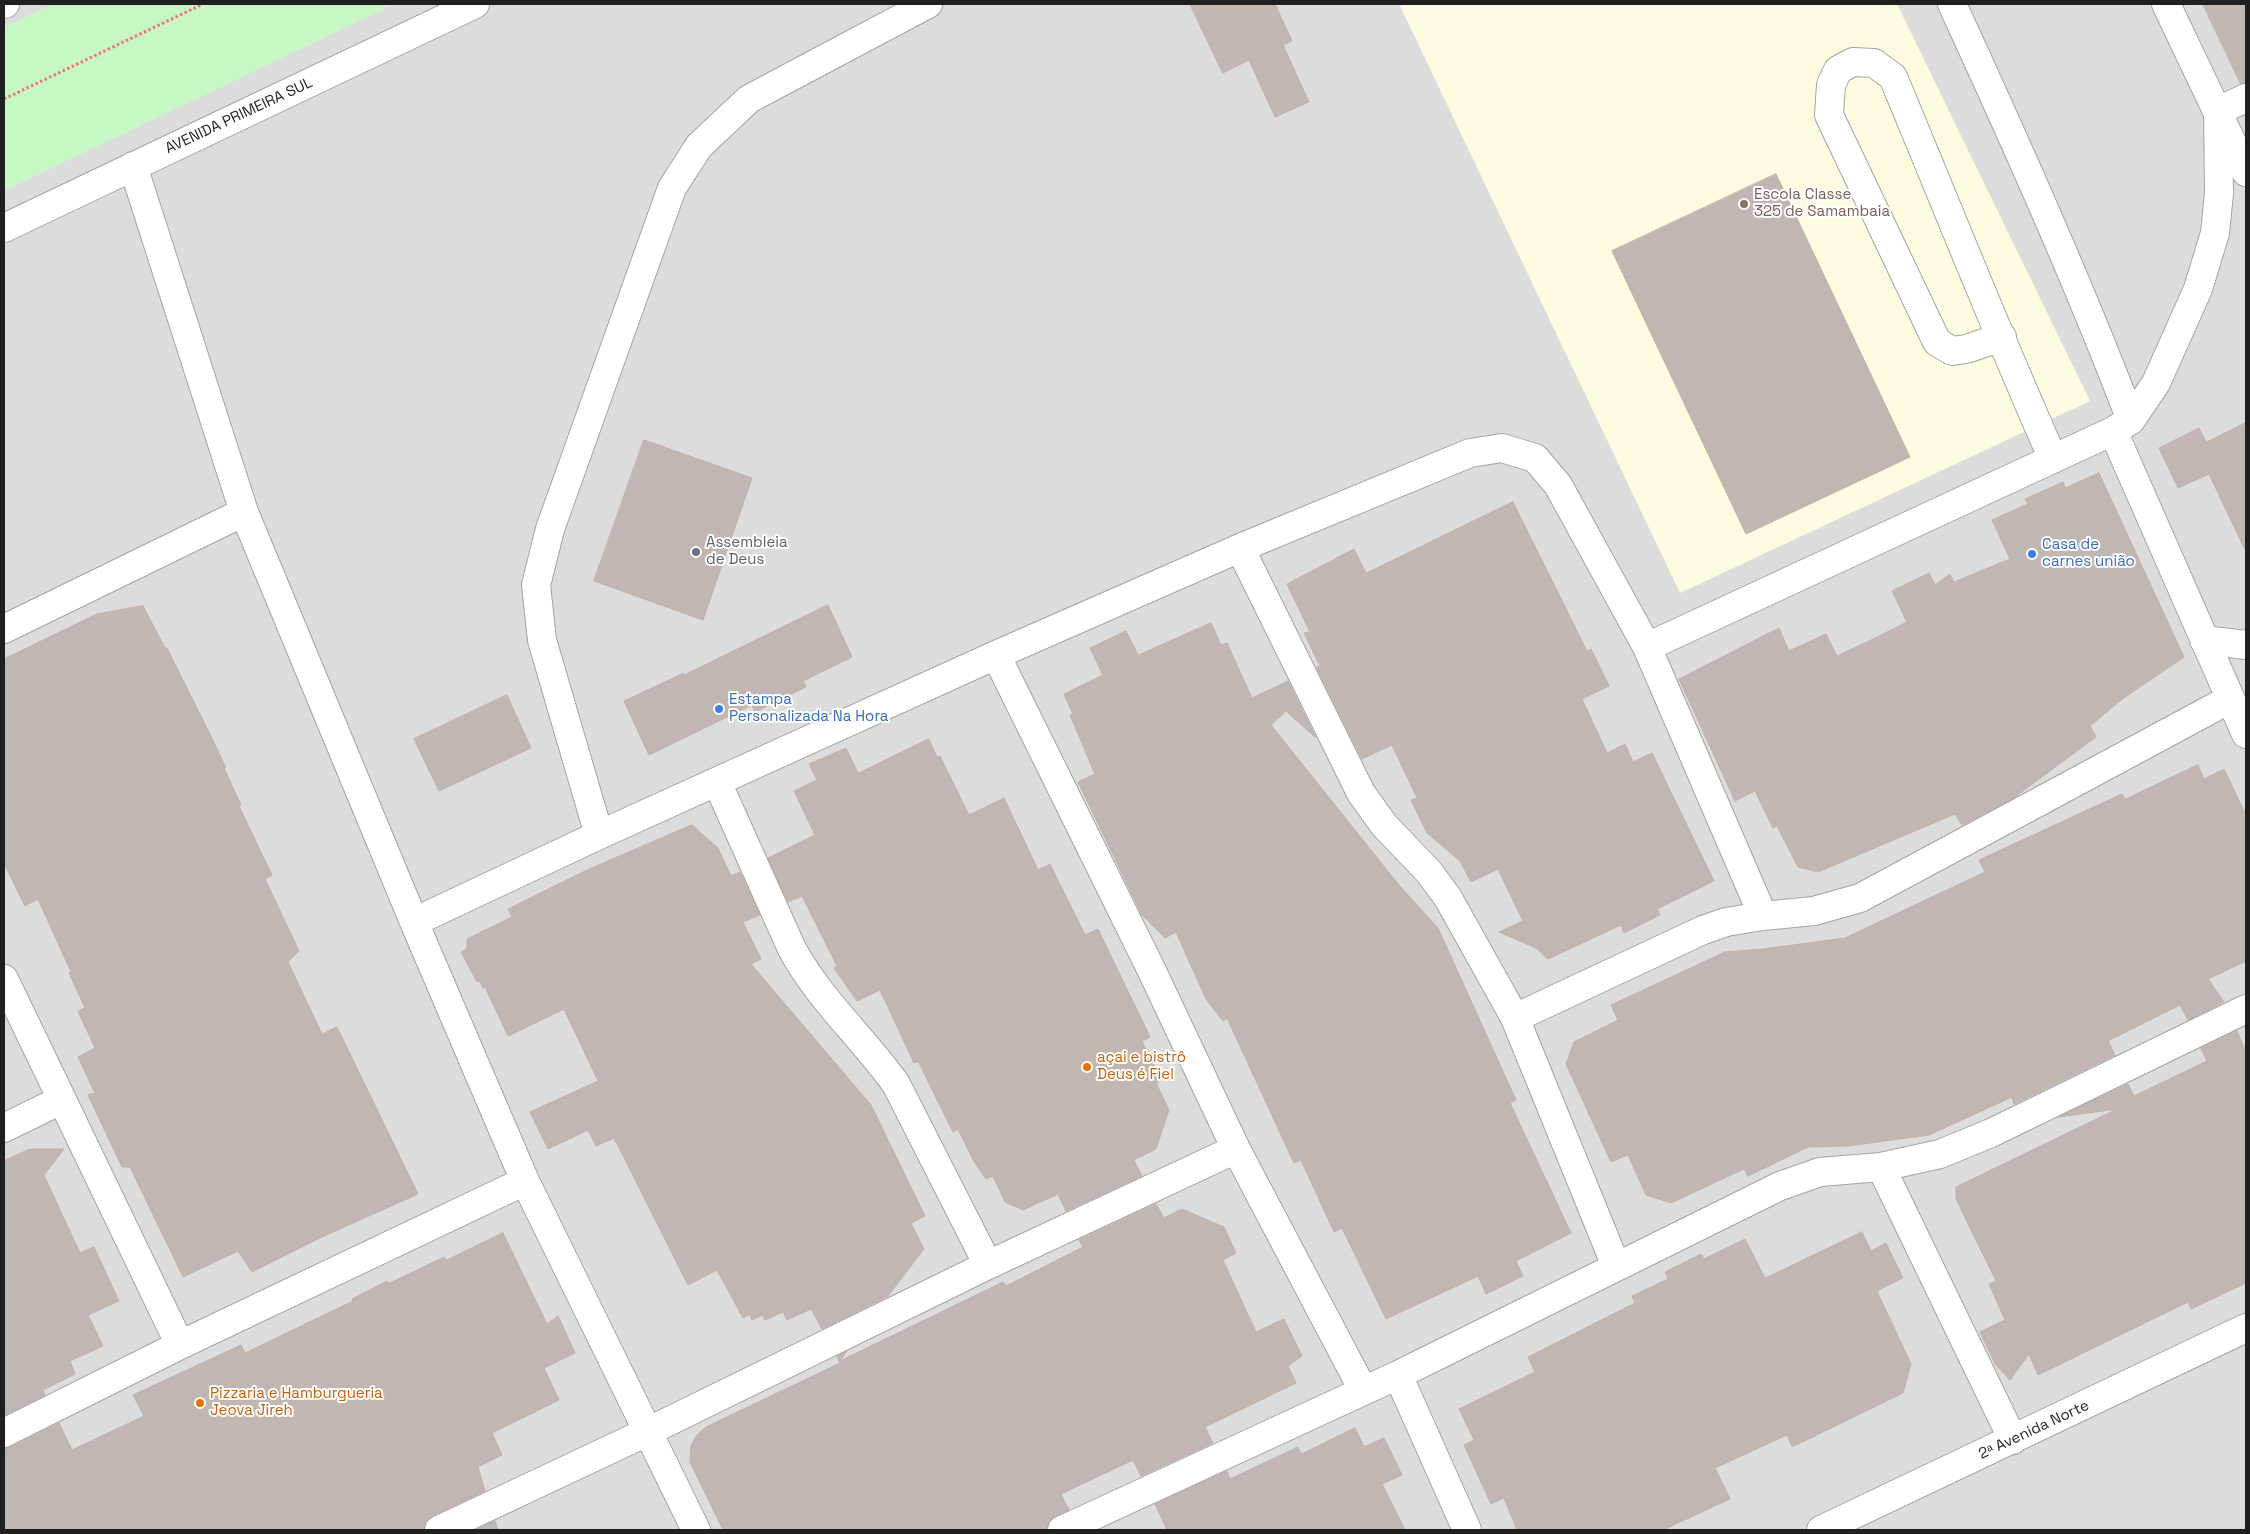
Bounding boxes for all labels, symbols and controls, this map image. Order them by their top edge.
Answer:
street label: AVENIDA PRIMEIRA SUL [162,74,316,158]
place label: Escola Classe 325 de Samambaia [1754,186,1890,221]
marker: Escola Classe 325 de Samambaia [1738,198,1750,210]
place label: Assembleia de Deus [706,534,788,569]
place label: Casa de carnes união [2042,536,2135,571]
marker: Assembleia de Deus [690,546,702,558]
marker: Casa de carnes união [2026,548,2038,560]
place label: Estampa Personalizada Na Hora [729,691,888,726]
marker: Estampa Personalizada Na Hora [713,703,725,715]
place label: açai e bistrô Deus é Fiel [1097,1049,1186,1084]
marker: açai e bistrô Deus é Fiel [1081,1061,1093,1073]
place label: Pizzaria e Hamburgueria Jeova Jireh [210,1385,383,1420]
marker: Pizzaria e Hamburgueria Jeova Jireh [194,1397,206,1409]
street label: 2ᵃ Avenida Norte [1976,1397,2092,1463]

